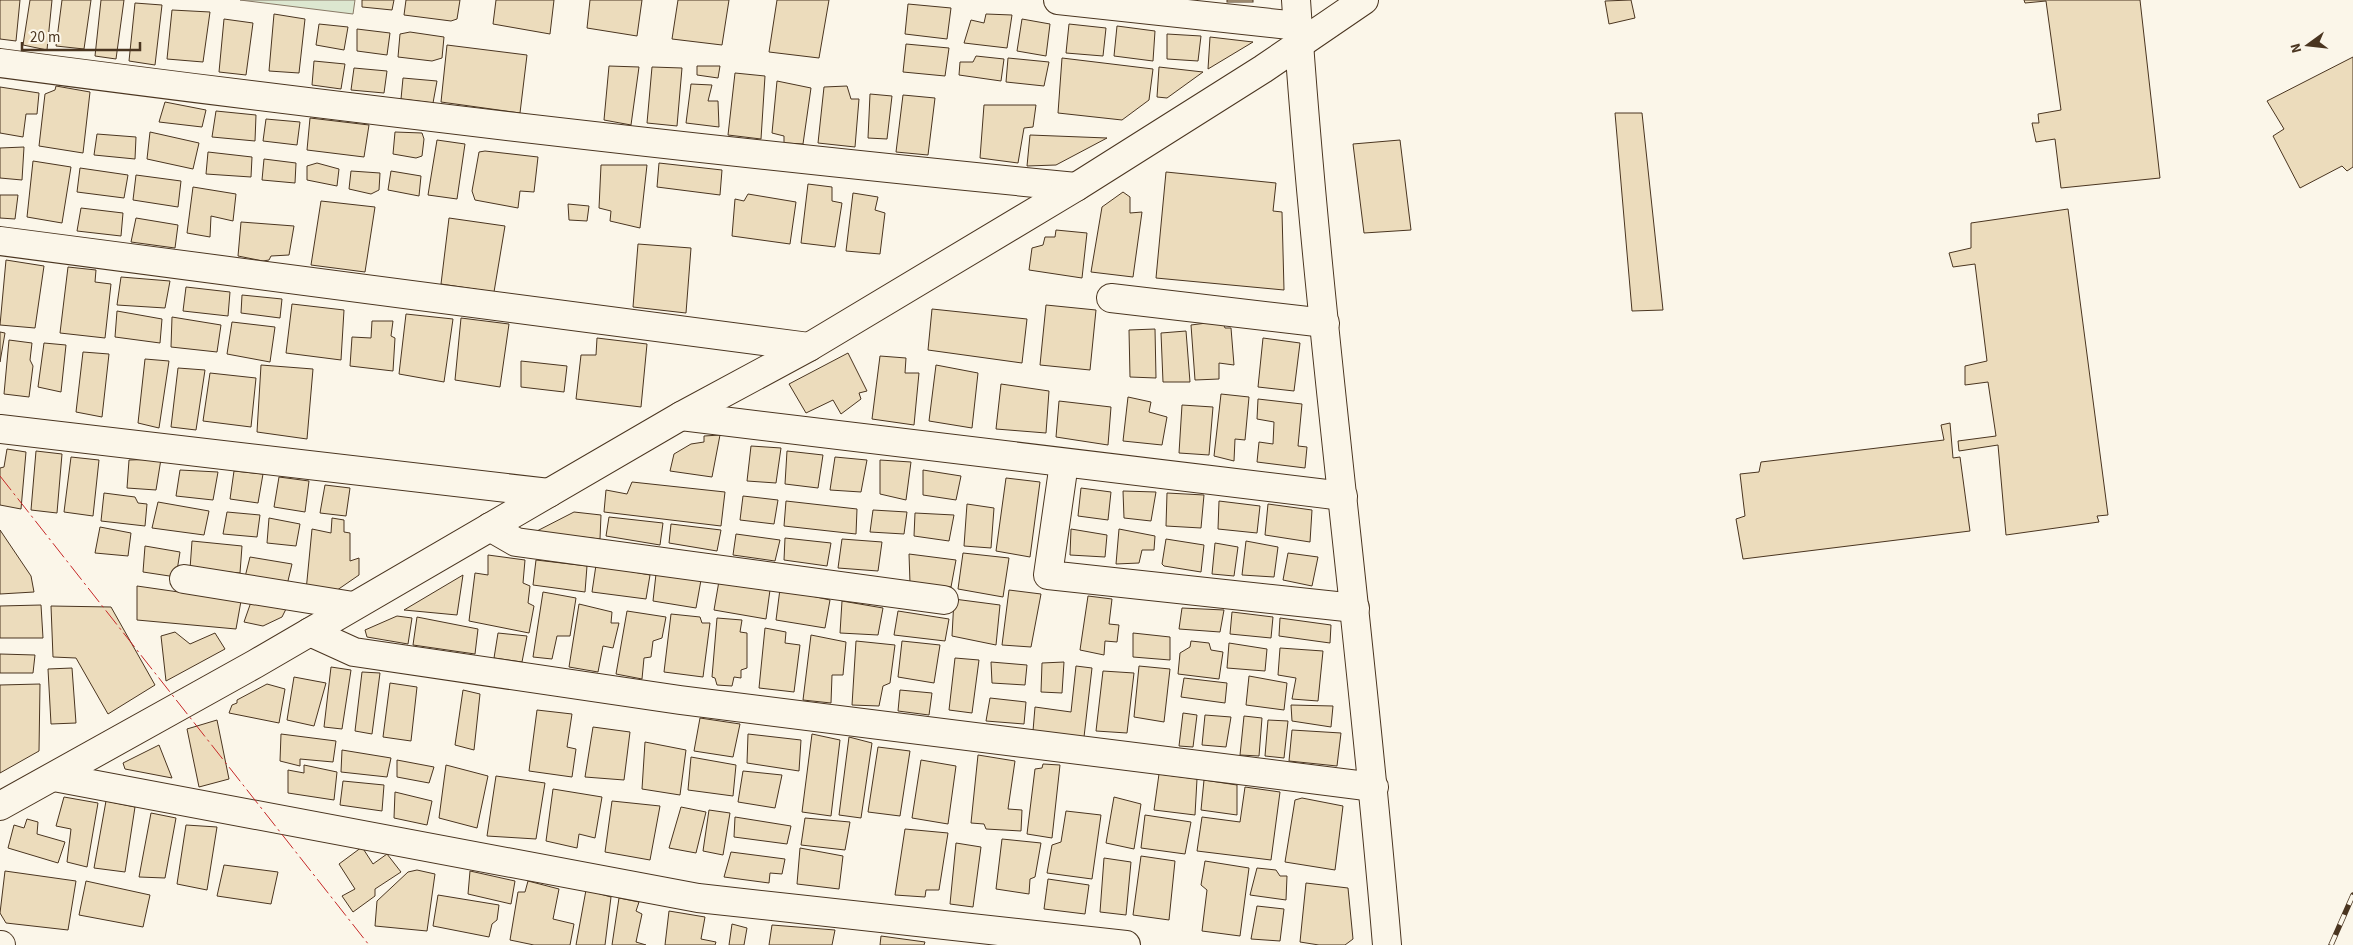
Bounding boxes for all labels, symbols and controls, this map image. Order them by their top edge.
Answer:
scale bar [22,20,140,52]
north arrow [2283,20,2333,70]
text: 20 m [30,27,60,48]
text: N [2286,41,2307,55]

